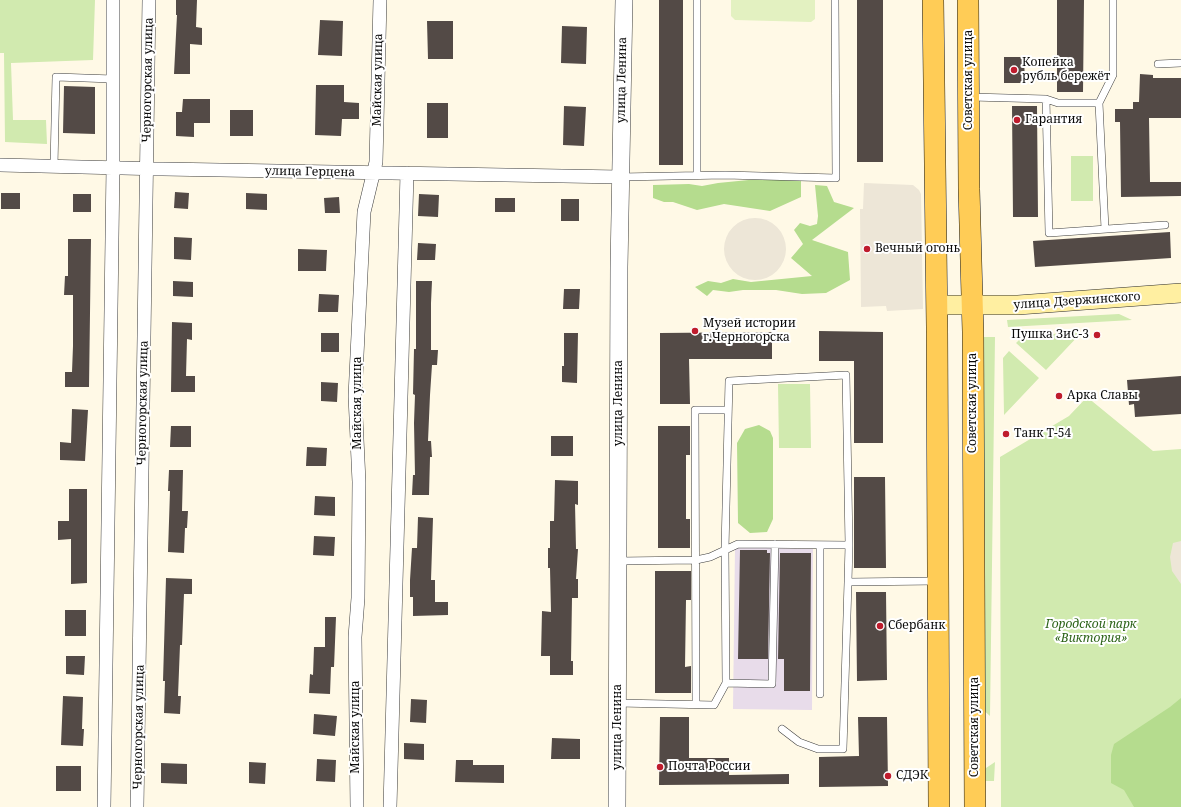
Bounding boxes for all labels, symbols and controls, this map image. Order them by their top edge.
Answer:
street label: Черногорская улица [140,17,156,143]
street label: Советская улица [962,30,976,130]
street label: Майская улица [370,33,386,127]
street label: улица Ленина [614,37,630,123]
place label: Копейка рубль бережёт [1022,56,1110,84]
marker: Копейка рубль бережёт [1009,65,1019,75]
place label: Гарантия [1025,113,1082,127]
marker: Гарантия [1012,115,1022,125]
street label: улица Герцена [265,164,355,180]
place label: Вечный огонь [875,242,960,256]
marker: Вечный огонь [862,244,872,254]
street label: улица Дзержинского [1013,289,1141,313]
place label: Музей истории г.Черногорска [703,317,796,345]
marker: Музей истории г.Черногорска [690,326,700,336]
place label: Пушка ЗиС-3 [1011,328,1089,342]
marker: Пушка ЗиС-3 [1092,330,1102,340]
street label: Черногорская улица [135,340,151,466]
street label: Советская улица [966,353,980,453]
street label: Майская улица [351,356,365,450]
street label: улица Ленина [612,360,626,446]
place label: Арка Славы [1067,389,1138,403]
marker: Арка Славы [1054,391,1064,401]
place label: Танк Т-54 [1014,427,1071,441]
marker: Танк Т-54 [1001,429,1011,439]
park label: Городской парк «Виктория» [1045,618,1137,646]
place label: Сбербанк [888,619,945,633]
marker: Сбербанк [875,621,885,631]
street label: Черногорская улица [131,664,147,790]
street label: Советская улица [968,677,982,777]
street label: Майская улица [349,680,363,774]
street label: улица Ленина [611,684,625,770]
place label: Почта России [668,760,751,774]
marker: Почта России [655,762,665,772]
place label: СДЭК [896,769,928,783]
marker: СДЭК [883,771,893,781]

